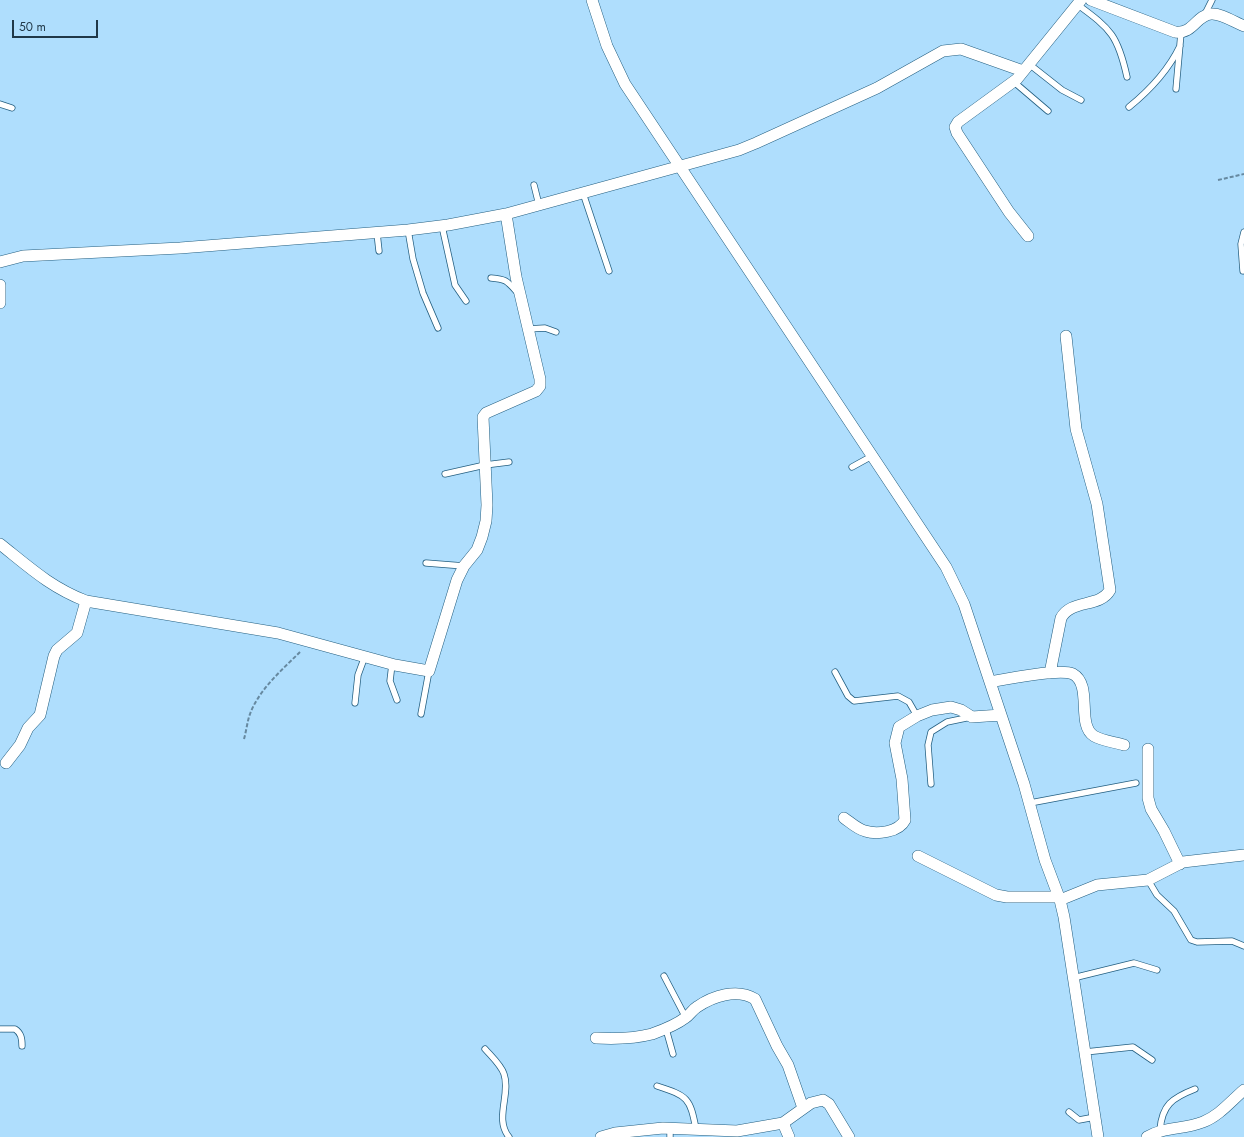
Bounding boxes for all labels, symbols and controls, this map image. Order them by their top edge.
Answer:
scale bar [14,12,100,38]
text: 50 m [19,18,46,36]

